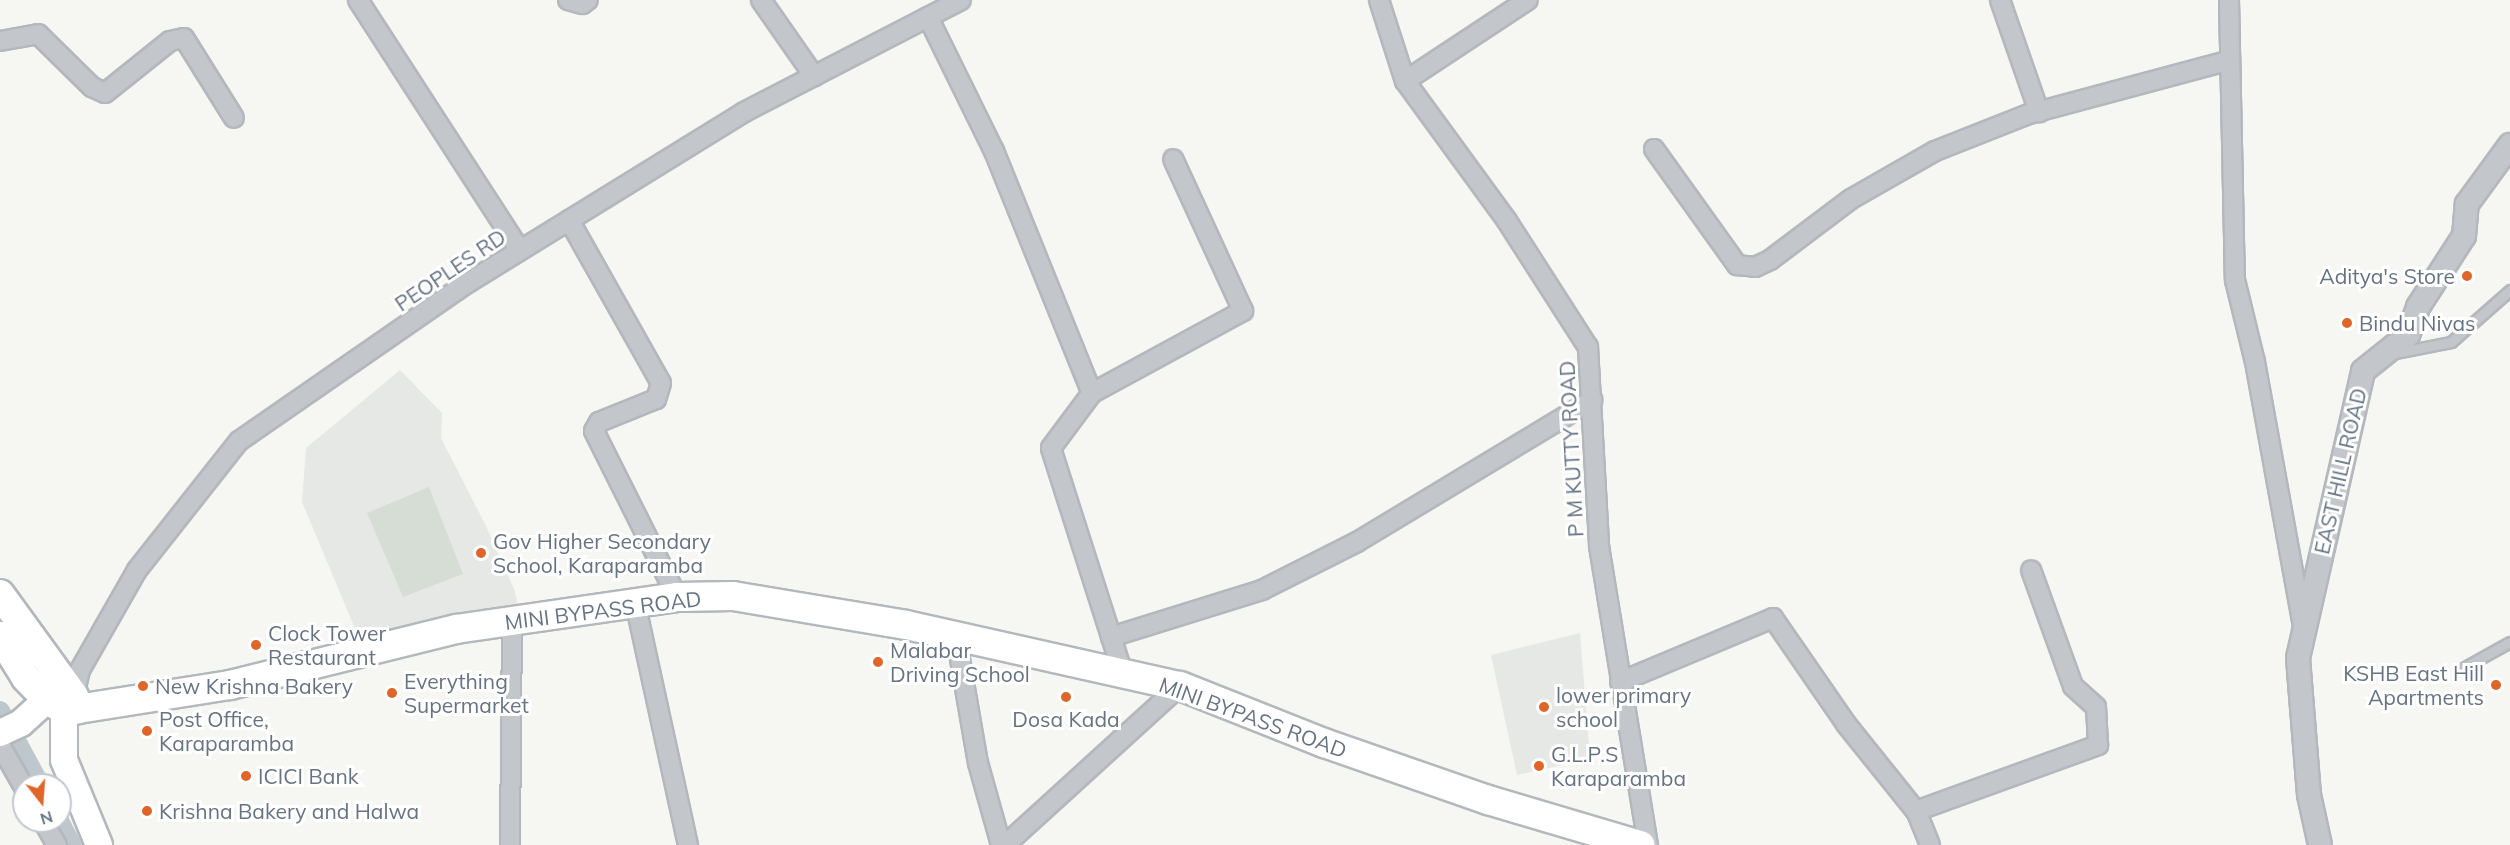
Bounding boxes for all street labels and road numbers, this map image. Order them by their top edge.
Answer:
street label: PEOPLES RD [390,224,510,316]
street label: P M KUTTY ROAD [1554,360,1588,538]
street label: EAST HILL ROAD [2309,385,2371,557]
street label: MINI BYPASS ROAD [503,585,703,635]
street label: MINI BYPASS ROAD [1156,671,1350,763]

